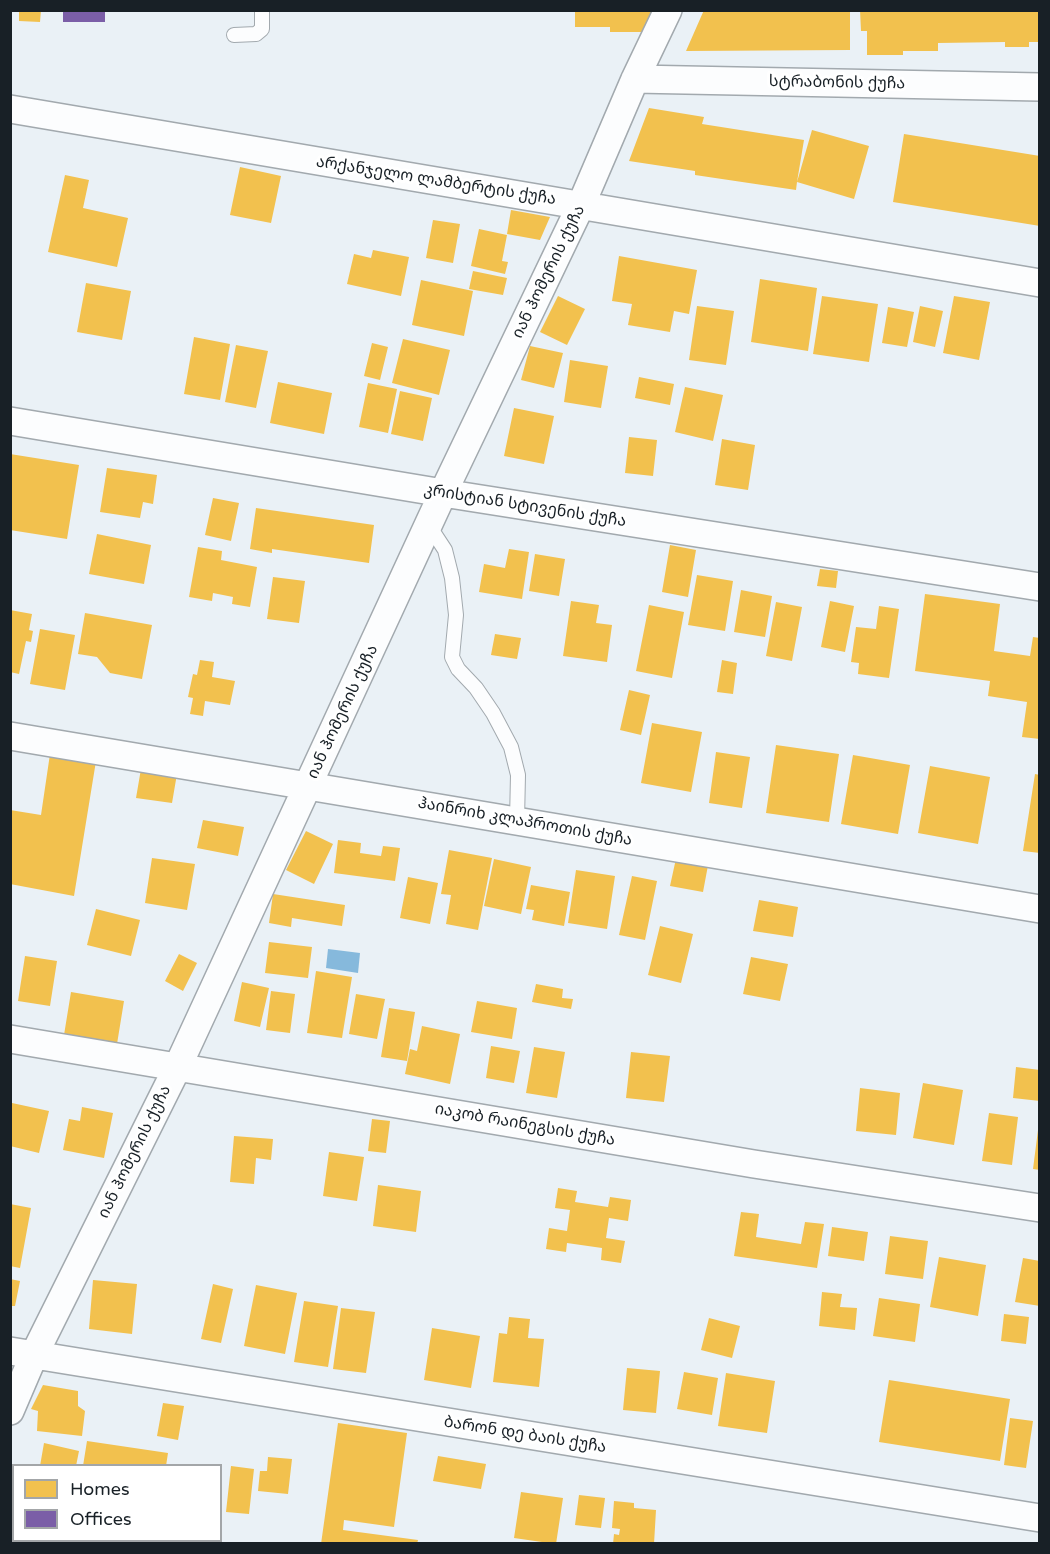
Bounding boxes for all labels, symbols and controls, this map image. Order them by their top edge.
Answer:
street label: სტრაბონის ქუჩა [769,72,905,94]
street label: არქანჯელო ლამბერტის ქუჩა [315,153,557,209]
street label: იან ჰომერის ქუჩა [508,202,590,342]
street label: კრისტიან სტივენის ქუჩა [423,481,627,531]
street label: იან ჰომერის ქუჩა [304,642,382,782]
street label: ჰაინრიხ კლაპროთის ქუჩა [416,794,634,850]
street label: იან ჰომერის ქუჩა [94,1082,176,1222]
street label: იაკობ რაინეგსის ქუჩა [433,1100,617,1150]
street label: ბარონ დე ბაის ქუჩა [442,1413,608,1457]
legend [12,1464,222,1542]
text: Homes [70,1478,130,1500]
text: Offices [70,1508,132,1530]

